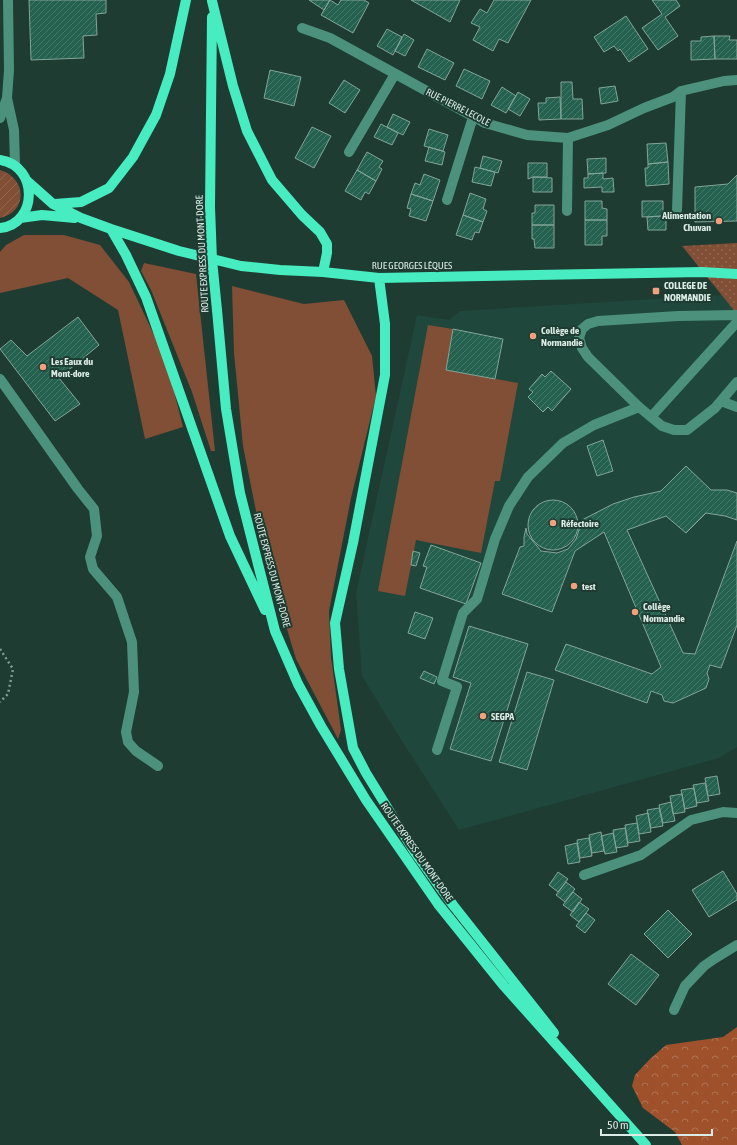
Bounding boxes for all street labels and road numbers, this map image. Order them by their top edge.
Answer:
street label: RUE PIERRE LECOLE [424,86,492,128]
street label: ROUTE EXPRESS DU MONT-DORE [193,194,211,313]
street label: RUE GEORGES LÈQUES [372,260,452,271]
street label: ROUTE EXPRESS DU MONT-DORE [251,512,293,629]
street label: ROUTE EXPRESS DU MONT-DORE [379,801,456,904]

